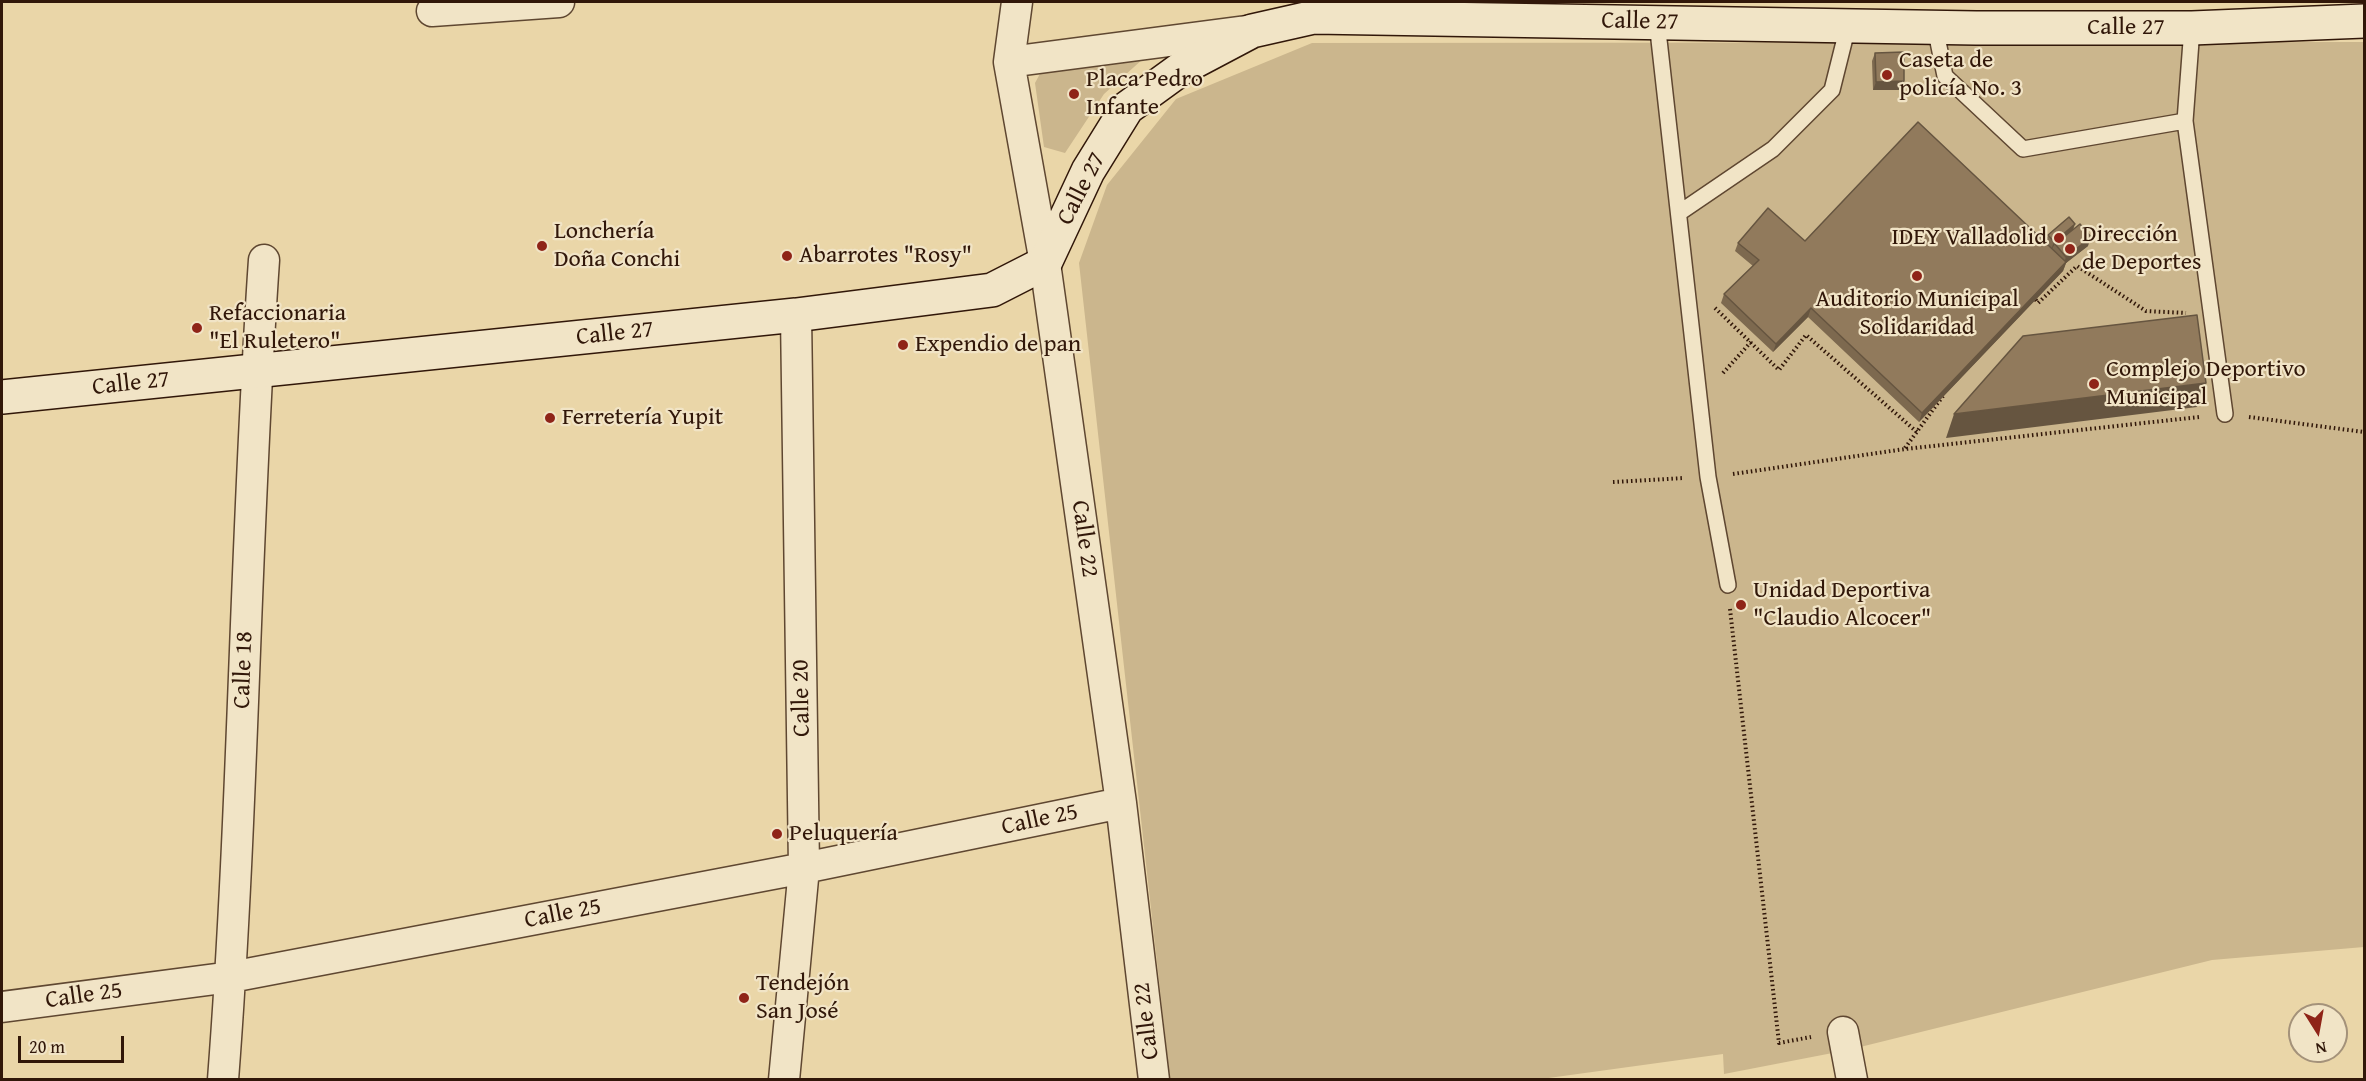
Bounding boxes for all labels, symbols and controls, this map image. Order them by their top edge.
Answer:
street label: Calle 27 [1601,7,1679,37]
street label: Calle 27 [2087,14,2165,42]
place label: Caseta de policía No. 3 [1899,47,2022,103]
place label: Placa Pedro Infante [1086,66,1203,122]
marker: Caseta de policía No. 3 [1880,68,1894,82]
marker: Placa Pedro Infante [1067,87,1081,101]
street label: Calle 27 [1052,148,1112,230]
place label: Lonchería Doña Conchi [554,218,680,274]
place label: Dirección de Deportes [2082,221,2202,277]
place label: IDEY Valladolid [1891,224,2047,252]
marker: IDEY Valladolid [2052,231,2066,245]
marker: Lonchería Doña Conchi [535,239,549,253]
place label: Abarrotes "Rosy" [799,242,972,270]
marker: Dirección de Deportes [2063,242,2077,256]
marker: Abarrotes "Rosy" [780,249,794,263]
marker: Auditorio Municipal Solidaridad [1910,269,1924,283]
place label: Auditorio Municipal Solidaridad [1815,286,2019,342]
place label: Refaccionaria "El Ruletero" [209,300,346,356]
street label: Calle 27 [575,316,655,352]
marker: Refaccionaria "El Ruletero" [190,321,204,335]
place label: Expendio de pan [915,331,1081,359]
marker: Expendio de pan [896,338,910,352]
place label: Complejo Deportivo Municipal [2106,356,2306,412]
street label: Calle 27 [91,366,171,402]
marker: Complejo Deportivo Municipal [2087,377,2101,391]
place label: Ferretería Yupit [562,404,723,432]
marker: Ferretería Yupit [543,411,557,425]
street label: Calle 22 [1064,499,1104,579]
place label: Unidad Deportiva "Claudio Alcocer" [1753,577,1931,633]
marker: Unidad Deportiva "Claudio Alcocer" [1734,598,1748,612]
street label: Calle 18 [228,631,260,709]
street label: Calle 20 [787,659,817,737]
street label: Calle 25 [999,798,1081,842]
place label: Peluquería [789,820,898,848]
marker: Peluquería [770,827,784,841]
street label: Calle 25 [522,892,604,936]
place label: Tendejón San José [756,970,849,1026]
street label: Calle 25 [44,976,124,1016]
street label: Calle 22 [1128,981,1166,1061]
marker: Tendejón San José [737,991,751,1005]
north arrow [2288,1003,2348,1063]
scale bar [21,1024,128,1062]
text: 20 m [29,1033,65,1060]
text: N [2314,1036,2329,1062]

